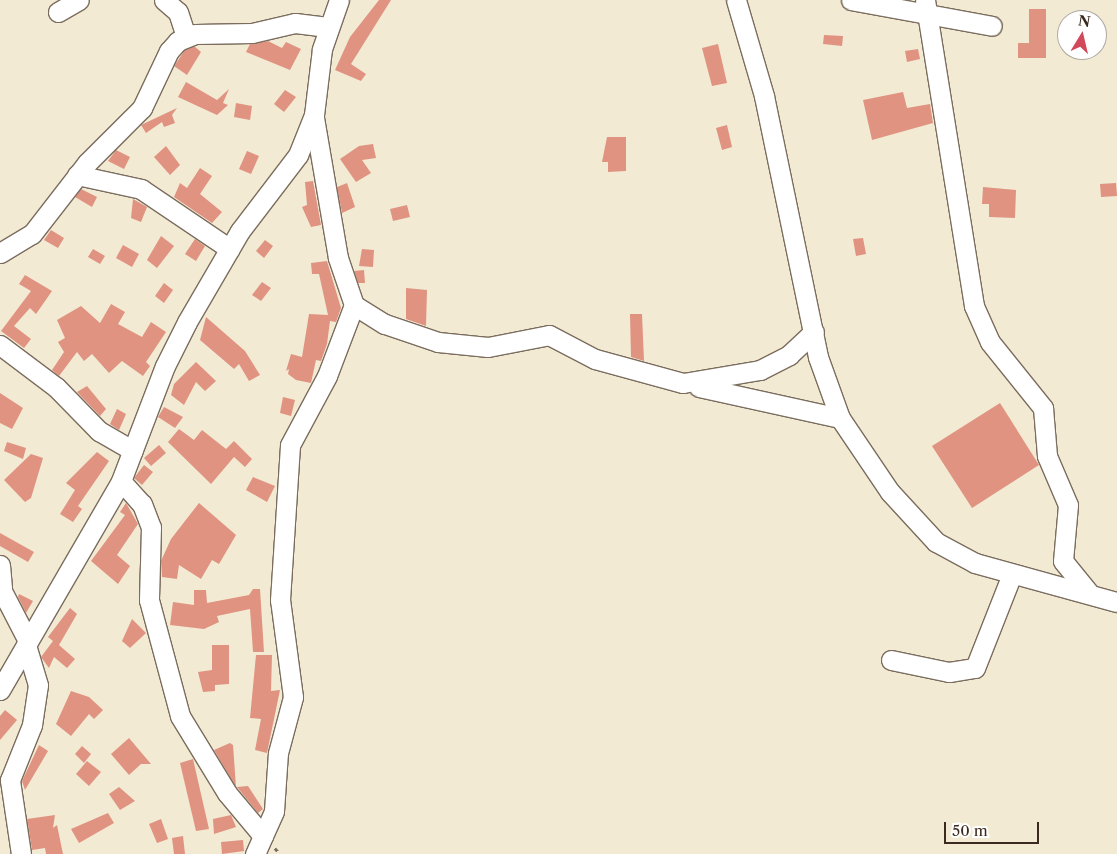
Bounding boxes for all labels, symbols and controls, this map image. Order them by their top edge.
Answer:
north arrow [1057,10,1107,60]
text: N [1077,11,1092,31]
scale bar [947,812,1042,844]
text: 50 m [952,821,988,840]

